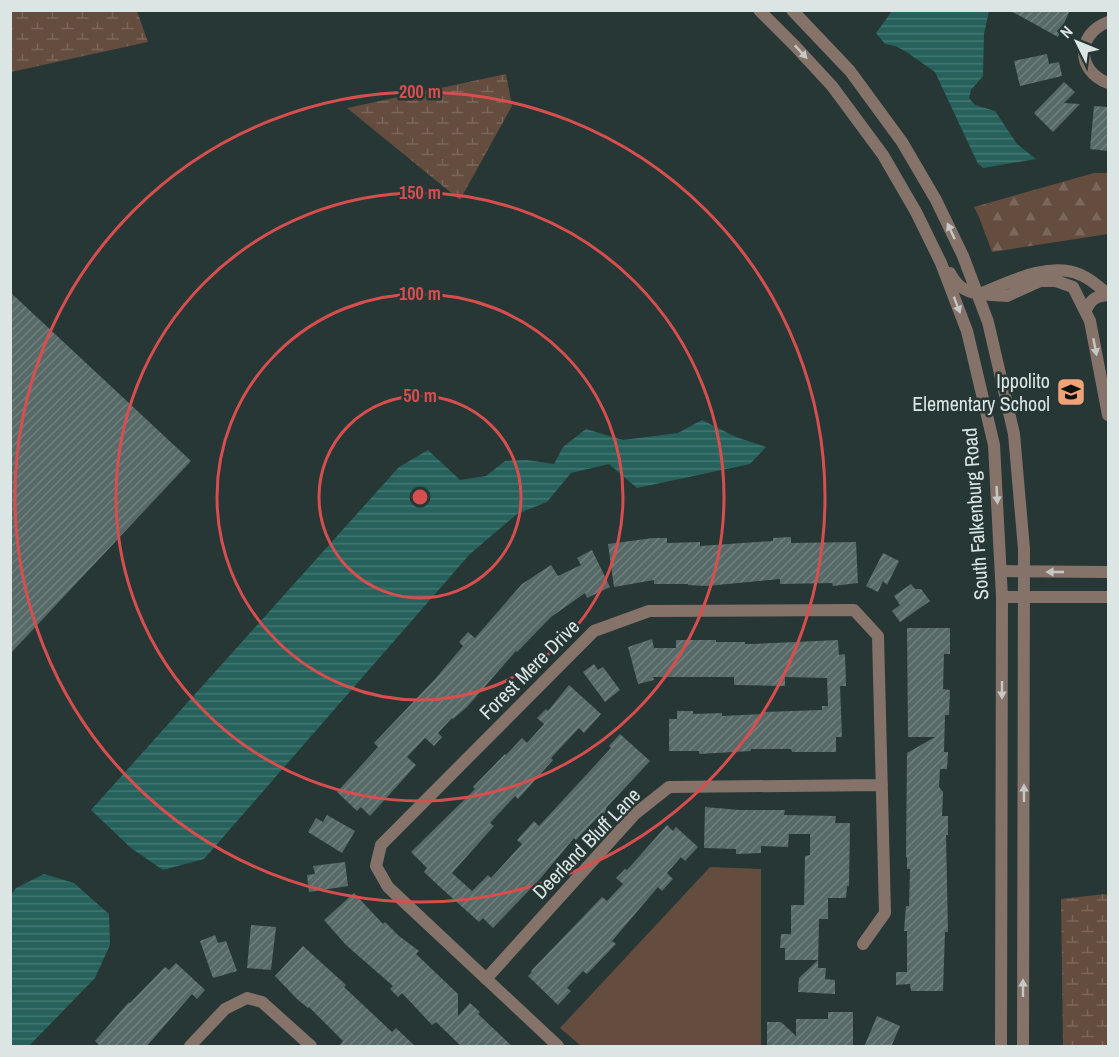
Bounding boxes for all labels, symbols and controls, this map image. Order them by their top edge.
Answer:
north arrow [1047,12,1107,72]
text: N [1055,21,1077,43]
one-way arrow [794,44,807,59]
text: 200 m [399,79,441,104]
text: 150 m [399,180,441,205]
one-way arrow [946,222,955,239]
text: 100 m [399,281,441,306]
one-way arrow [952,297,962,315]
one-way arrow [1091,337,1100,356]
place label: Ippolito Elementary School [912,367,1050,417]
school or university icon: Ippolito Elementary School [1055,376,1087,408]
text: 50 m [403,383,437,408]
street label: South Falkenburg Road [956,427,994,601]
one-way arrow [992,486,1001,505]
centre of rings [410,487,430,507]
one-way arrow [1045,567,1064,577]
street label: Forest Mere Drive [473,613,585,725]
one-way arrow [997,681,1007,700]
street label: Deerland Bluff Lane [526,782,646,904]
one-way arrow [1019,784,1029,803]
one-way arrow [1018,979,1028,998]

